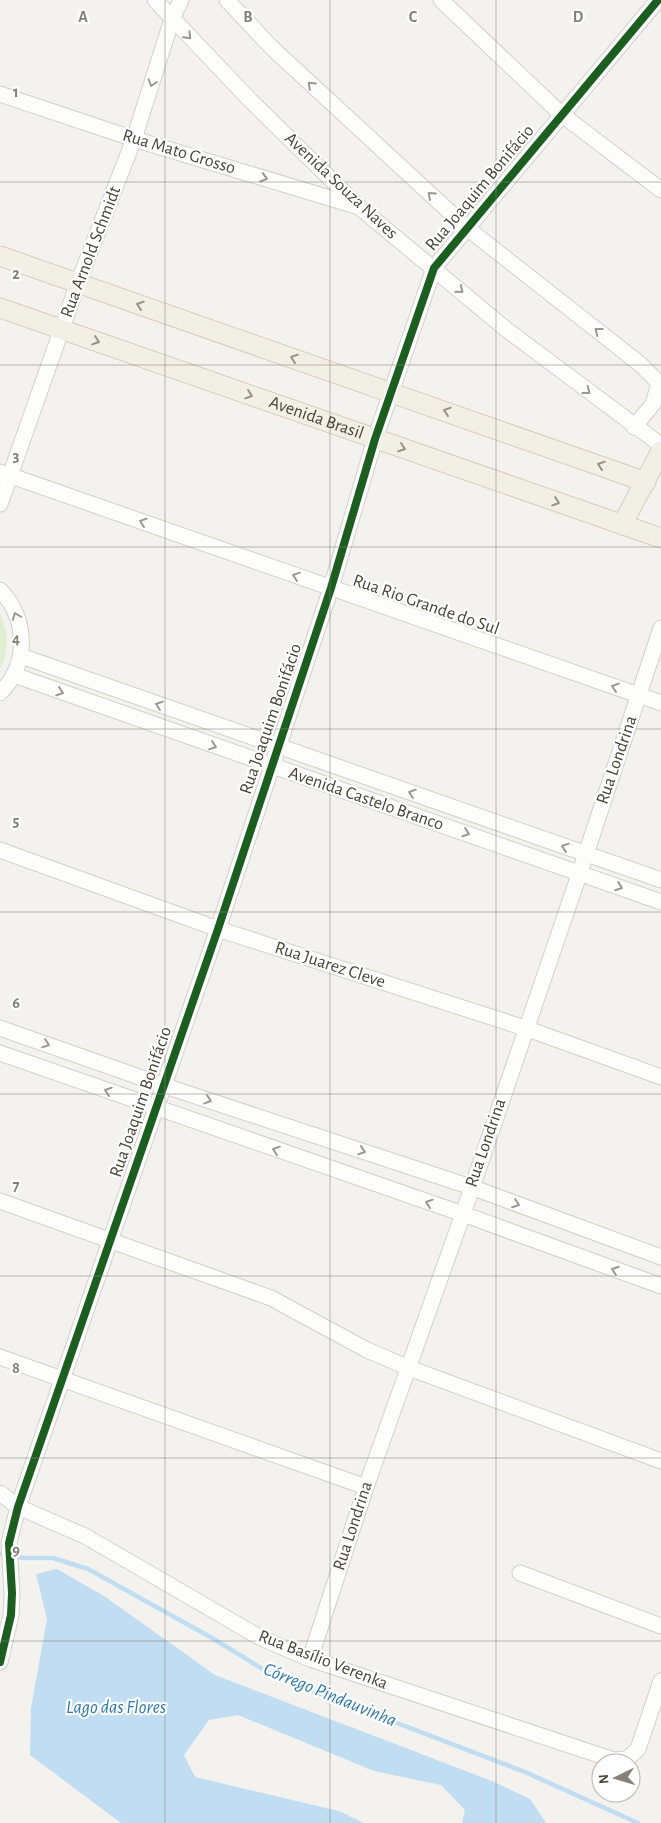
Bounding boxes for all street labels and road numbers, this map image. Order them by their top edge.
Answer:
street label: Rua Joaquim Bonifácio [422,122,538,254]
street label: Rua Mato Grosso [120,126,238,178]
street label: Avenida Souza Naves [281,129,401,243]
street label: Rua Arnold Schmidt [58,184,124,320]
street label: Avenida Brasil [267,393,366,443]
street label: Rua Rio Grande do Sul [350,571,502,639]
street label: Rua Joaquim Bonifácio [237,641,305,797]
street label: Rua Londrina [593,713,641,807]
street label: Avenida Castelo Branco [286,764,446,834]
street label: Rua Juarez Cleve [273,939,387,991]
street label: Rua Joaquim Bonifácio [107,1024,175,1180]
street label: Rua Londrina [462,1096,510,1190]
street label: Rua Londrina [330,1479,376,1573]
street label: Rua Basílio Verenka [256,1627,390,1693]

